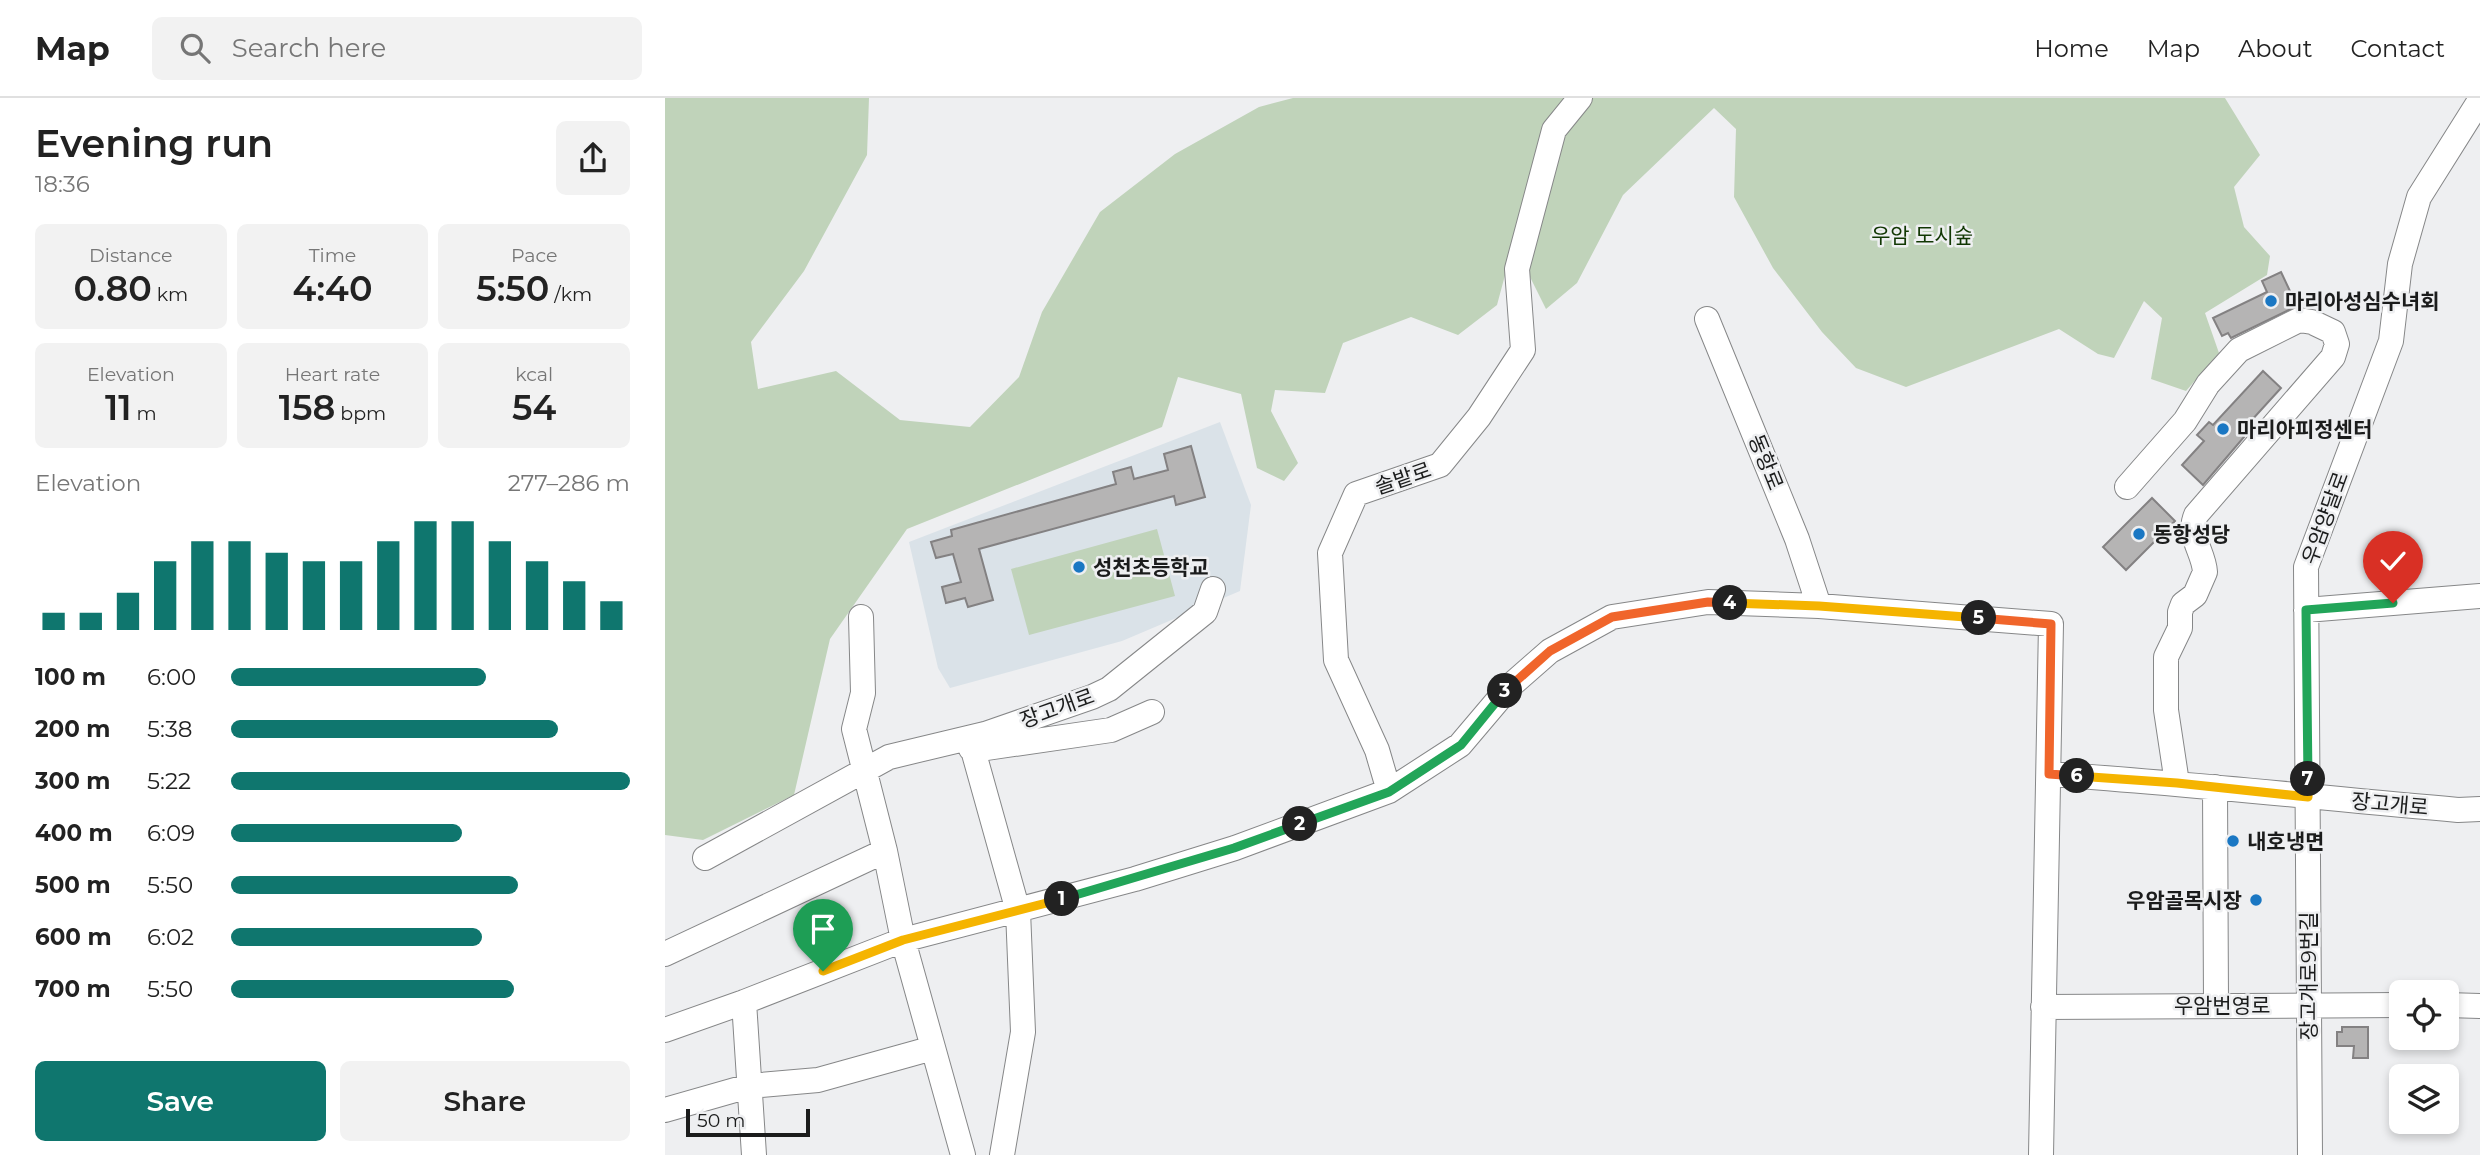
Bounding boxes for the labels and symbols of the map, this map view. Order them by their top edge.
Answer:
park label: 우암 도시숲 [1871,223,1973,248]
place label: 마리아성심수녀회 [2285,289,2440,314]
marker: 마리아성심수녀회 [2263,293,2279,309]
place label: 마리아피정센터 [2237,417,2372,442]
marker: 마리아피정센터 [2215,421,2231,437]
street label: 동항로 [1744,430,1788,494]
street label: 솔밭로 [1372,457,1434,499]
street label: 우암양달로 [2297,468,2353,568]
place label: 동항성당 [2153,522,2230,547]
marker: 동항성당 [2131,526,2147,542]
pin [2363,531,2423,603]
place label: 성천초등학교 [1093,555,1209,580]
marker: 성천초등학교 [1071,559,1087,575]
pin: 4 [1713,586,1747,620]
pin: 5 [1961,601,1997,636]
pin: 3 [1487,674,1523,708]
street label: 장고개로 [1016,683,1098,733]
pin: 6 [2059,758,2095,794]
pin: 7 [2291,762,2325,796]
street label: 장고개로 [2350,788,2430,820]
pin: 2 [1283,806,1317,842]
place label: 내호냉면 [2247,829,2324,854]
marker: 내호냉면 [2225,833,2241,849]
pin: 1 [1045,882,1079,916]
place label: 우암골목시장 [2126,888,2242,913]
marker: 우암골목시장 [2248,892,2264,908]
pin [793,899,853,971]
street label: 장고개로9번길 [2296,912,2321,1040]
street label: 우암번영로 [2174,993,2270,1018]
scale bar [686,1106,810,1138]

